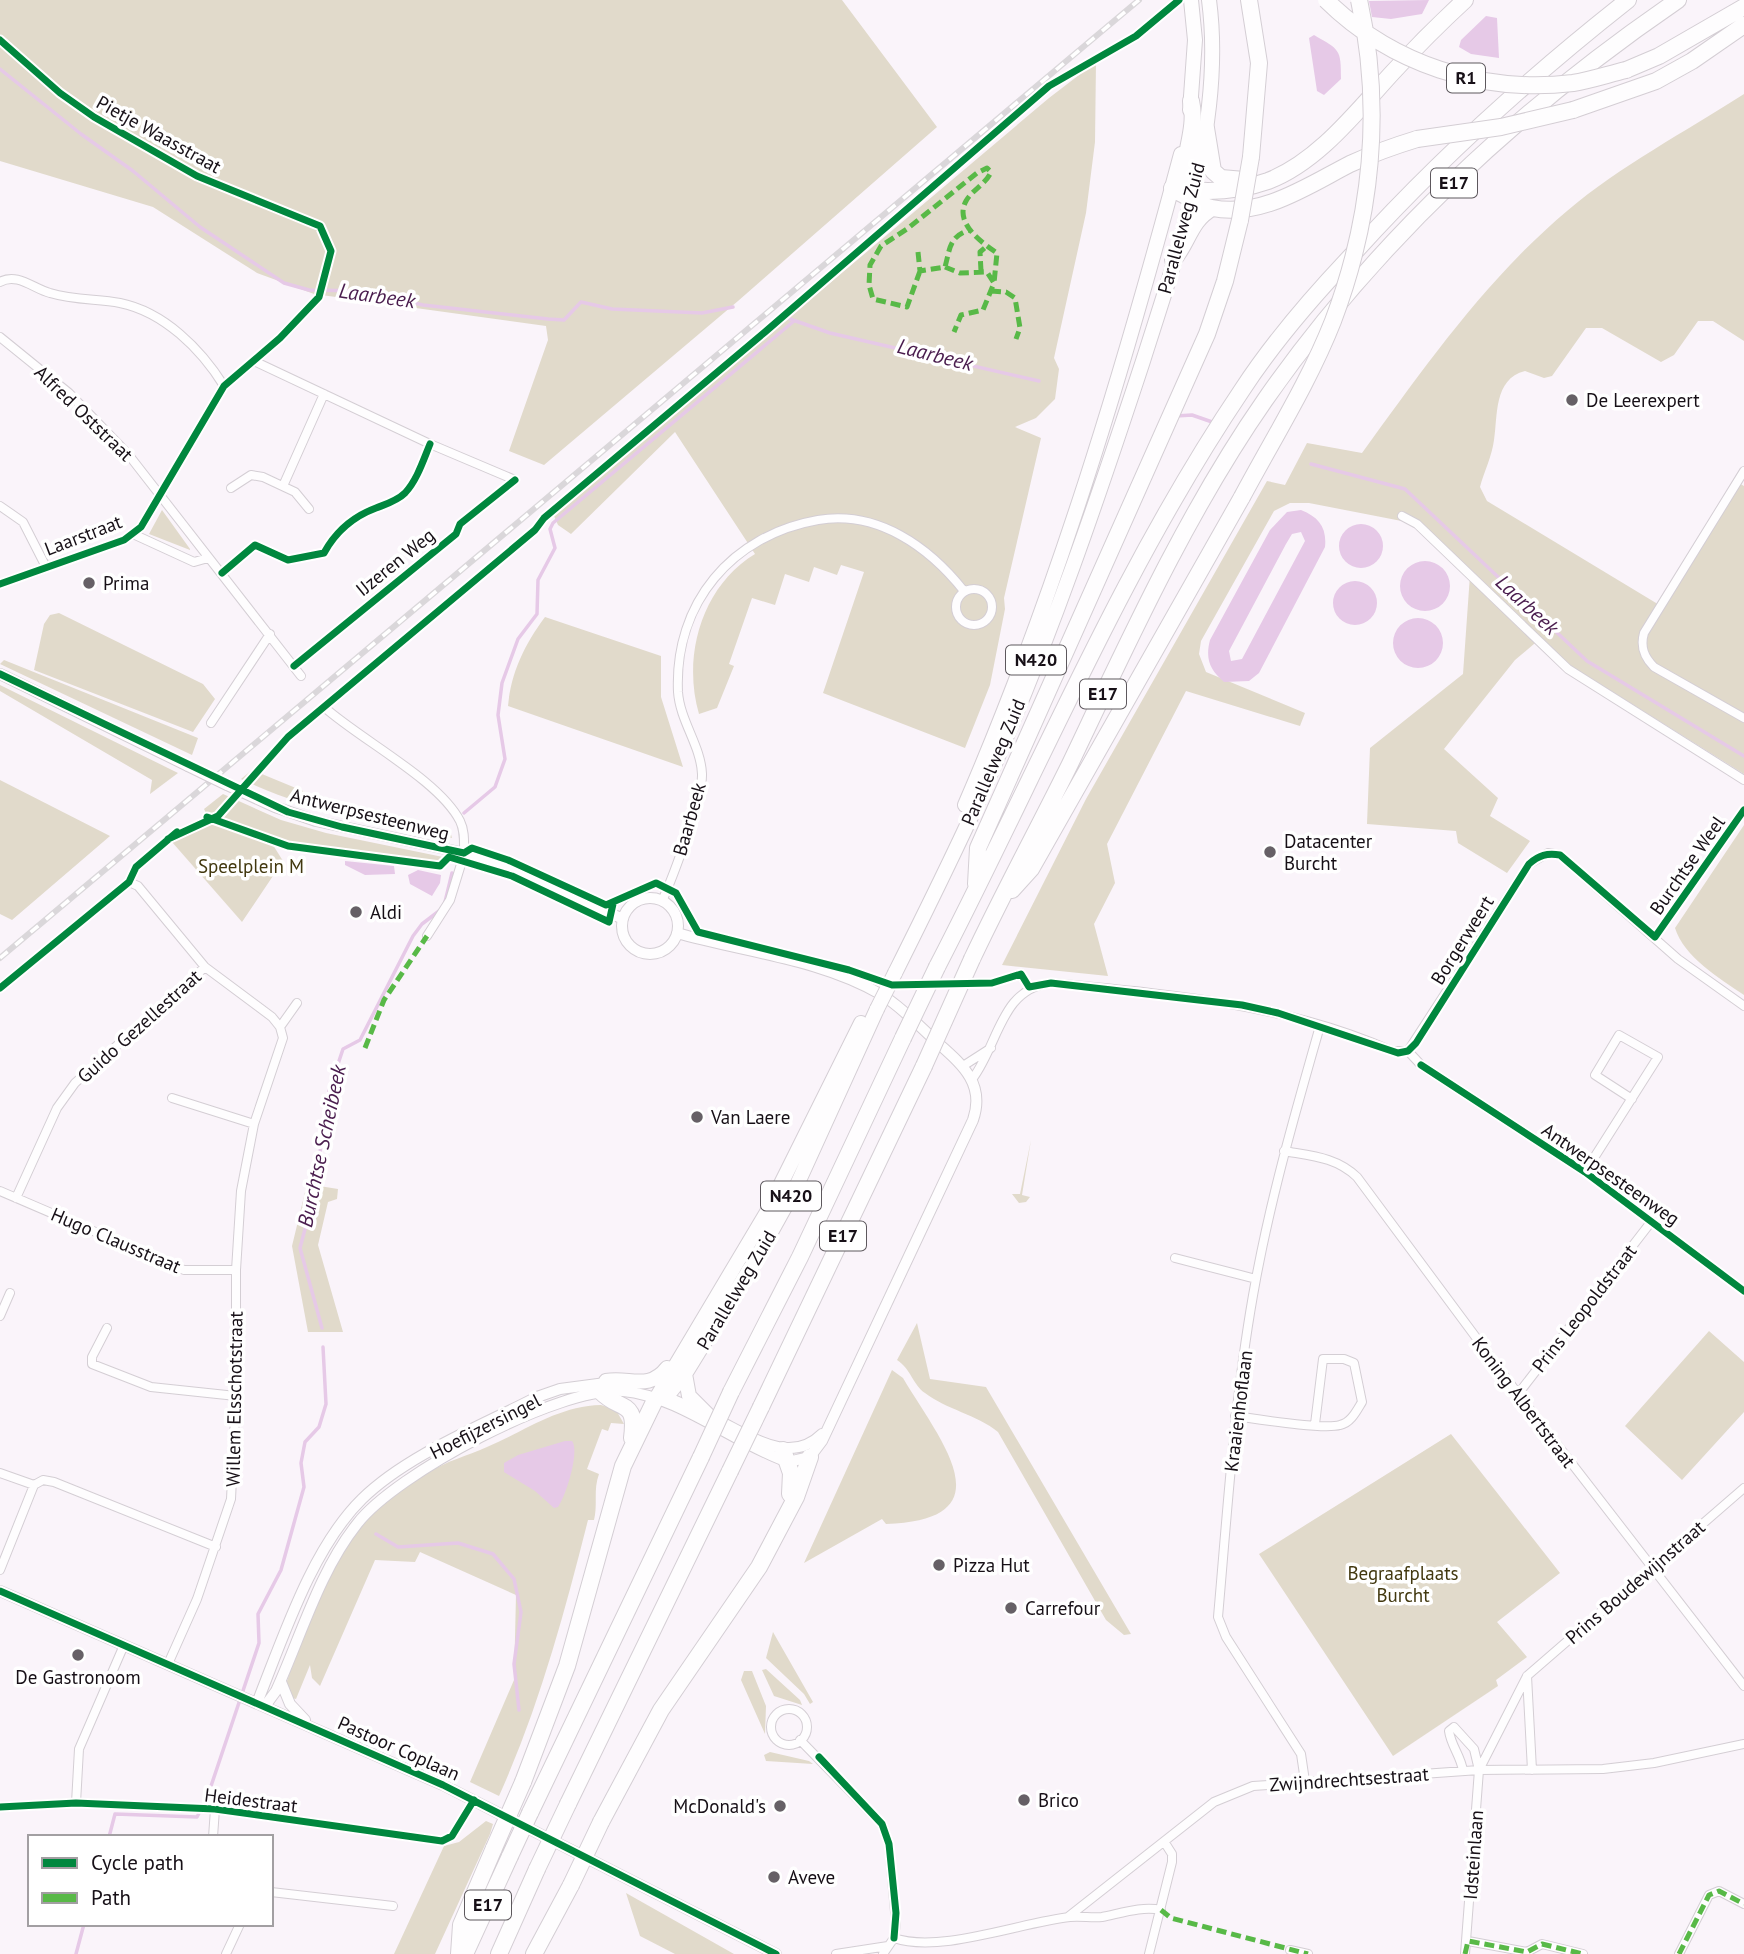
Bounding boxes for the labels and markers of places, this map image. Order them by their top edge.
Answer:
place label: De Leerexpert [1586,388,1700,412]
marker: De Leerexpert [1564,392,1580,408]
place label: Prima [103,571,149,595]
marker: Prima [81,575,97,591]
place label: Datacenter Burcht [1284,829,1373,875]
marker: Datacenter Burcht [1262,844,1278,860]
place label: Aldi [370,900,402,924]
marker: Aldi [348,904,364,920]
place label: Van Laere [710,1105,790,1129]
marker: Van Laere [689,1109,705,1125]
place label: Pizza Hut [953,1553,1030,1577]
marker: Pizza Hut [931,1557,947,1573]
place label: Carrefour [1025,1596,1101,1620]
marker: Carrefour [1003,1600,1019,1616]
marker: De Gastronoom [70,1647,86,1663]
place label: De Gastronoom [15,1665,141,1689]
place label: Brico [1038,1788,1079,1812]
marker: Brico [1016,1792,1032,1808]
place label: McDonald's [673,1794,766,1818]
marker: McDonald's [772,1798,788,1814]
place label: Aveve [788,1865,835,1889]
marker: Aveve [766,1869,782,1885]

